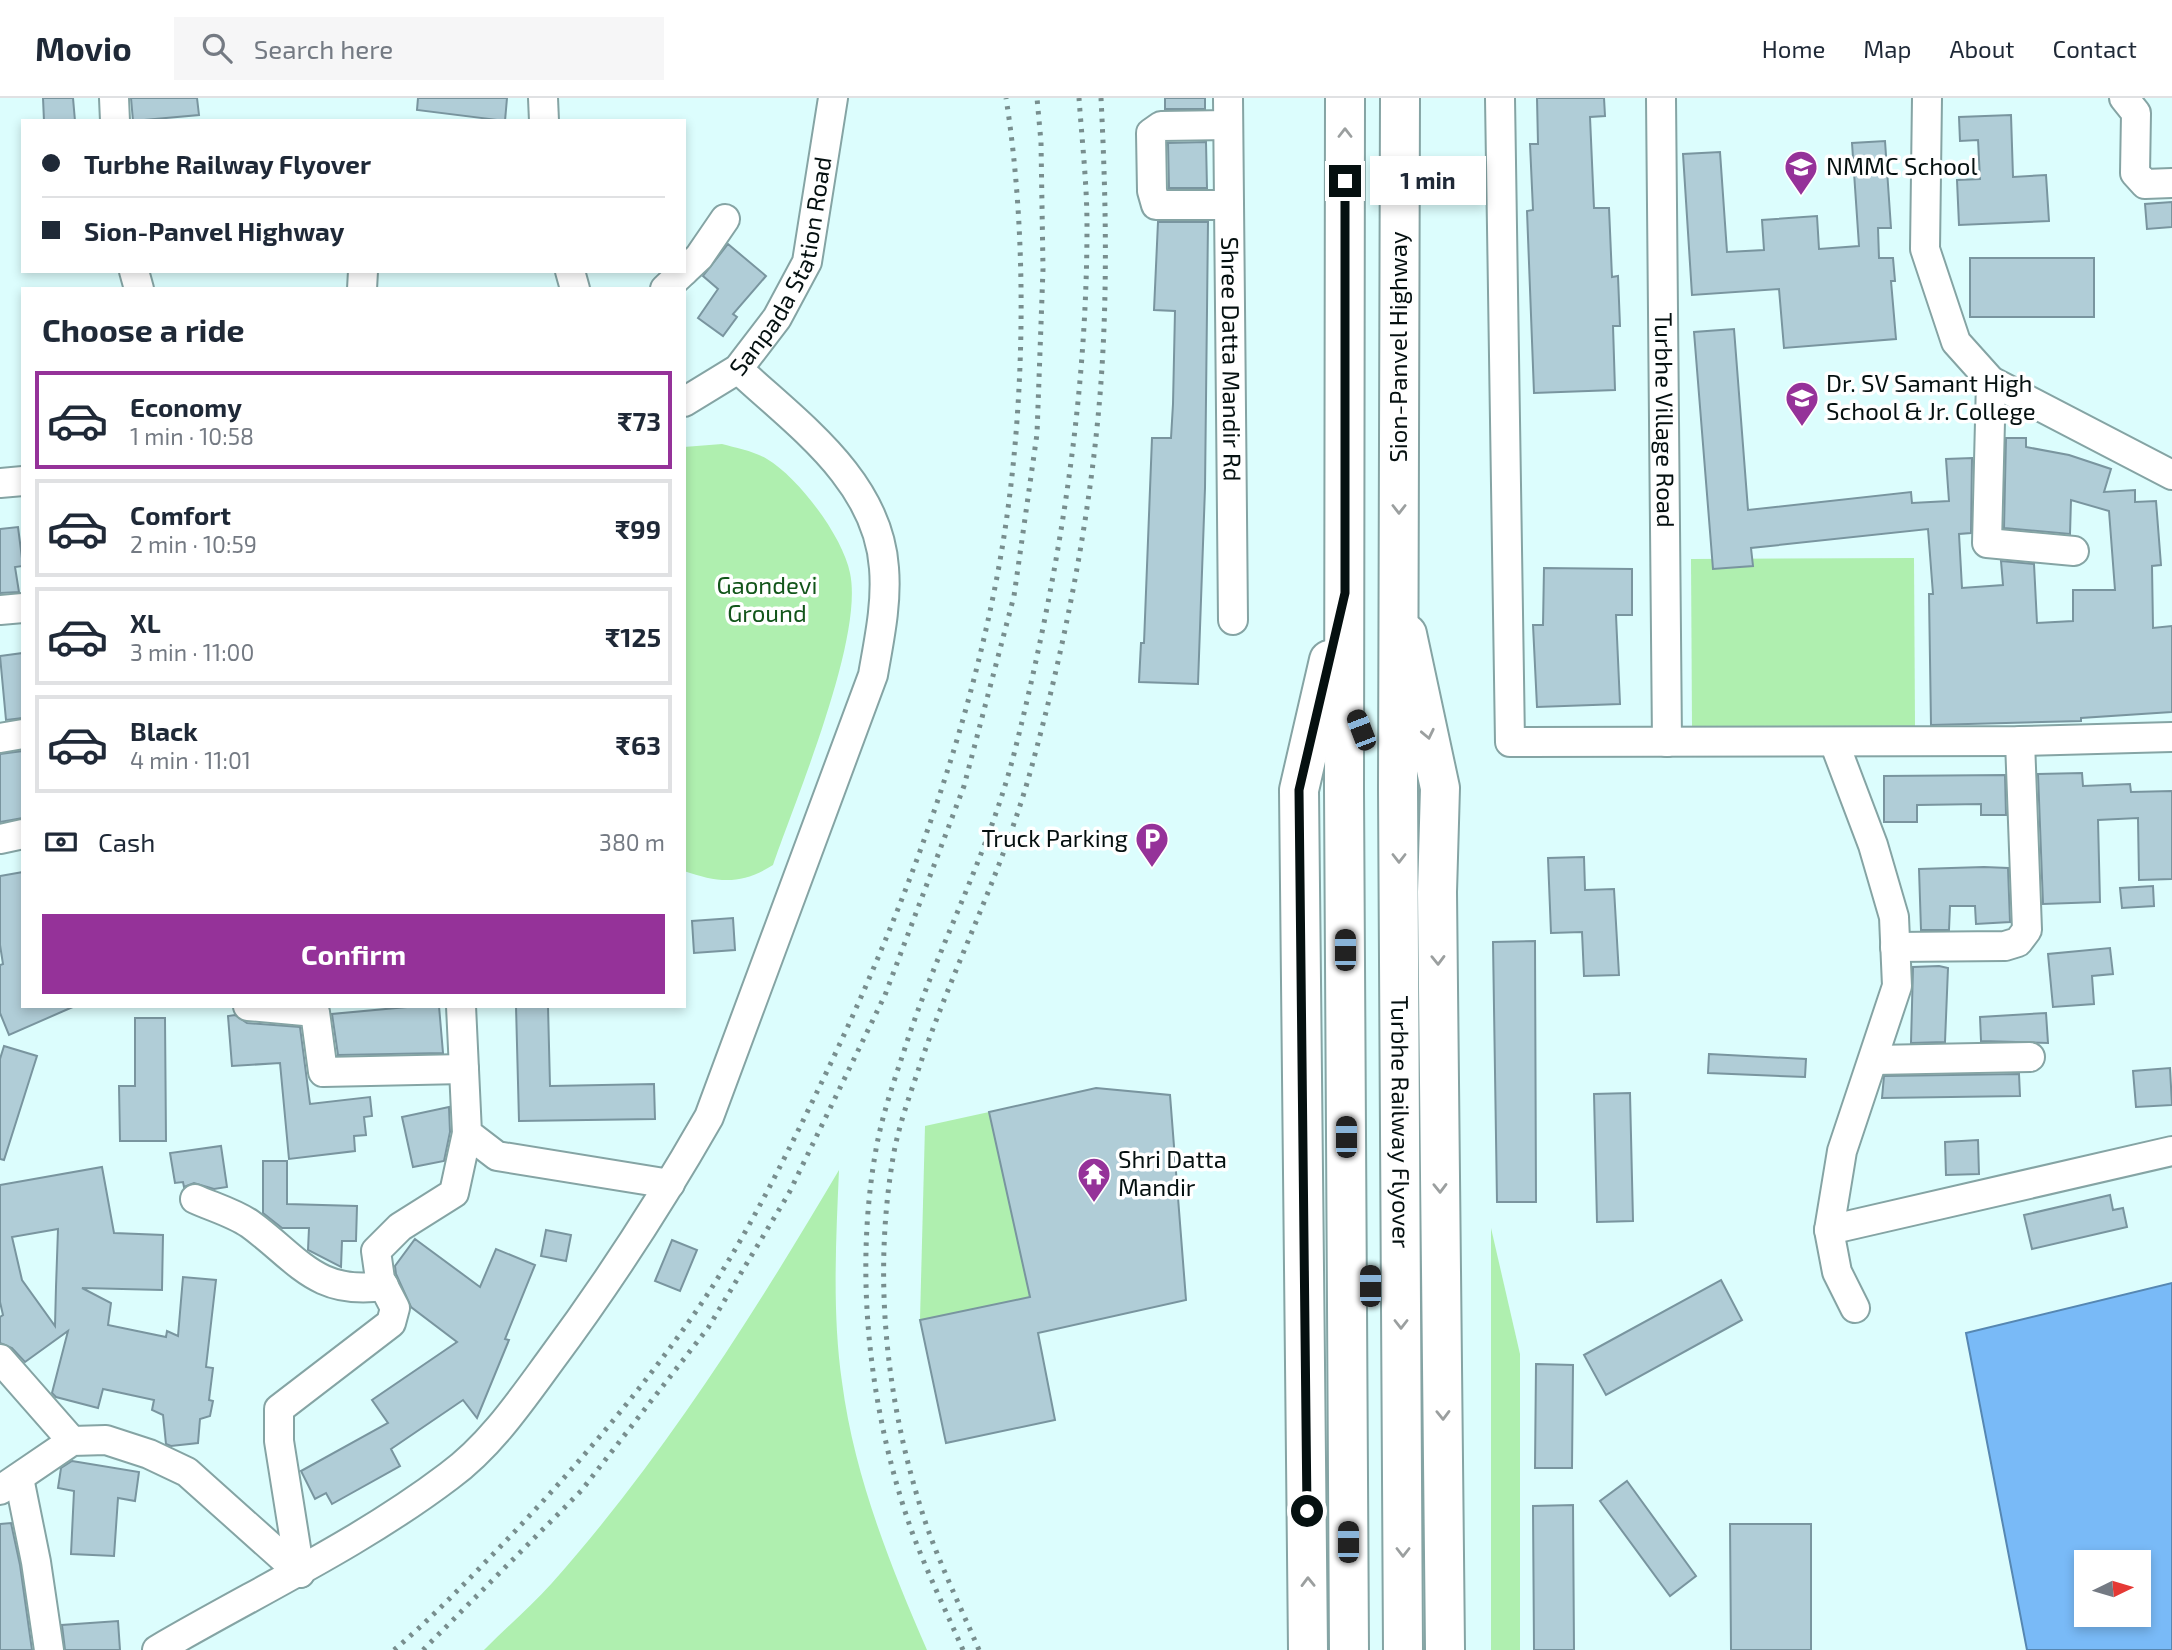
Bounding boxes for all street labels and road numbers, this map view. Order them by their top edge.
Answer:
street label: Sanpada Station Road [722,154,837,381]
street label: Sion-Panvel Highway [1383,231,1412,463]
street label: Shree Datta Mandir Rd [1216,236,1248,482]
street label: Turbhe Village Road [1650,312,1681,528]
street label: Turbhe Railway Flyover [1386,995,1417,1249]

